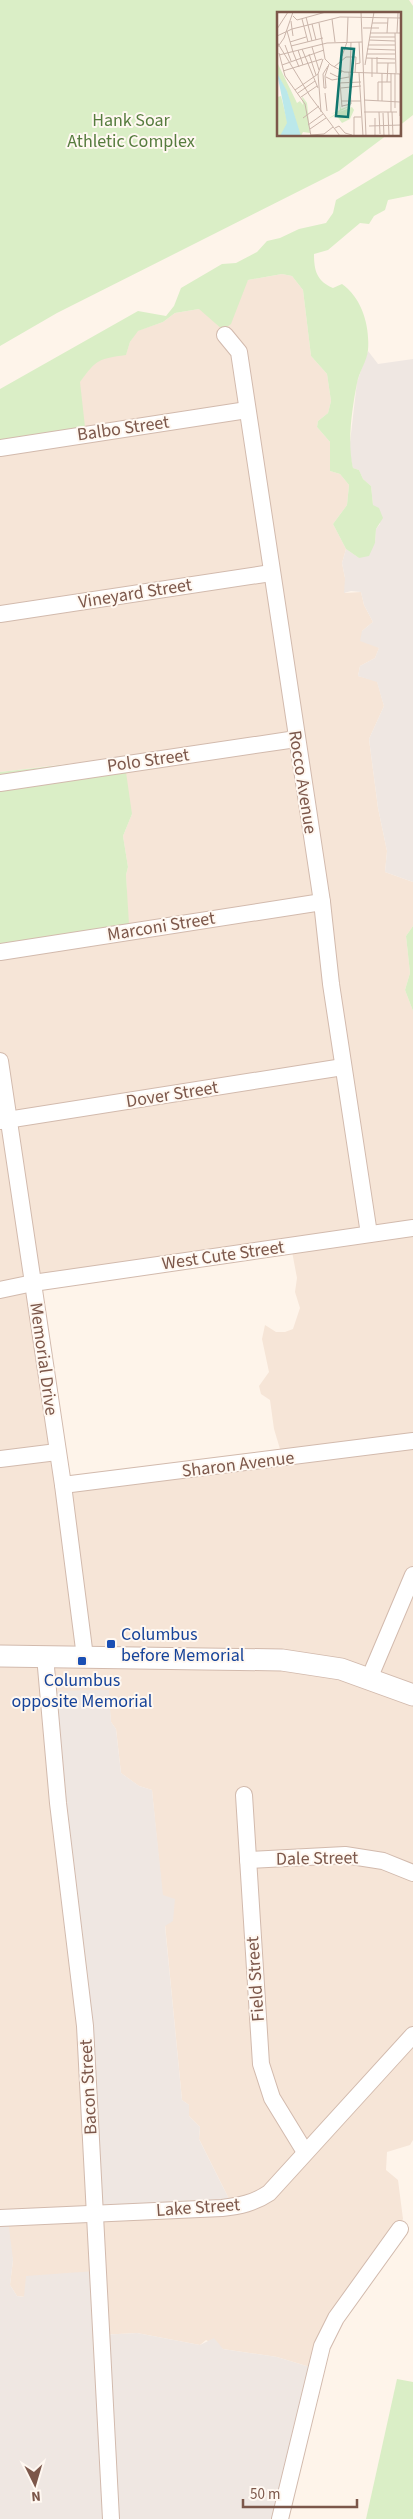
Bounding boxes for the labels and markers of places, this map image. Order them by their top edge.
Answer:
place label: Columbus before Memorial [121,1622,244,1668]
marker: Columbus before Memorial [105,1638,117,1650]
marker: Columbus opposite Memorial [76,1655,88,1667]
place label: Columbus opposite Memorial [12,1668,152,1714]

